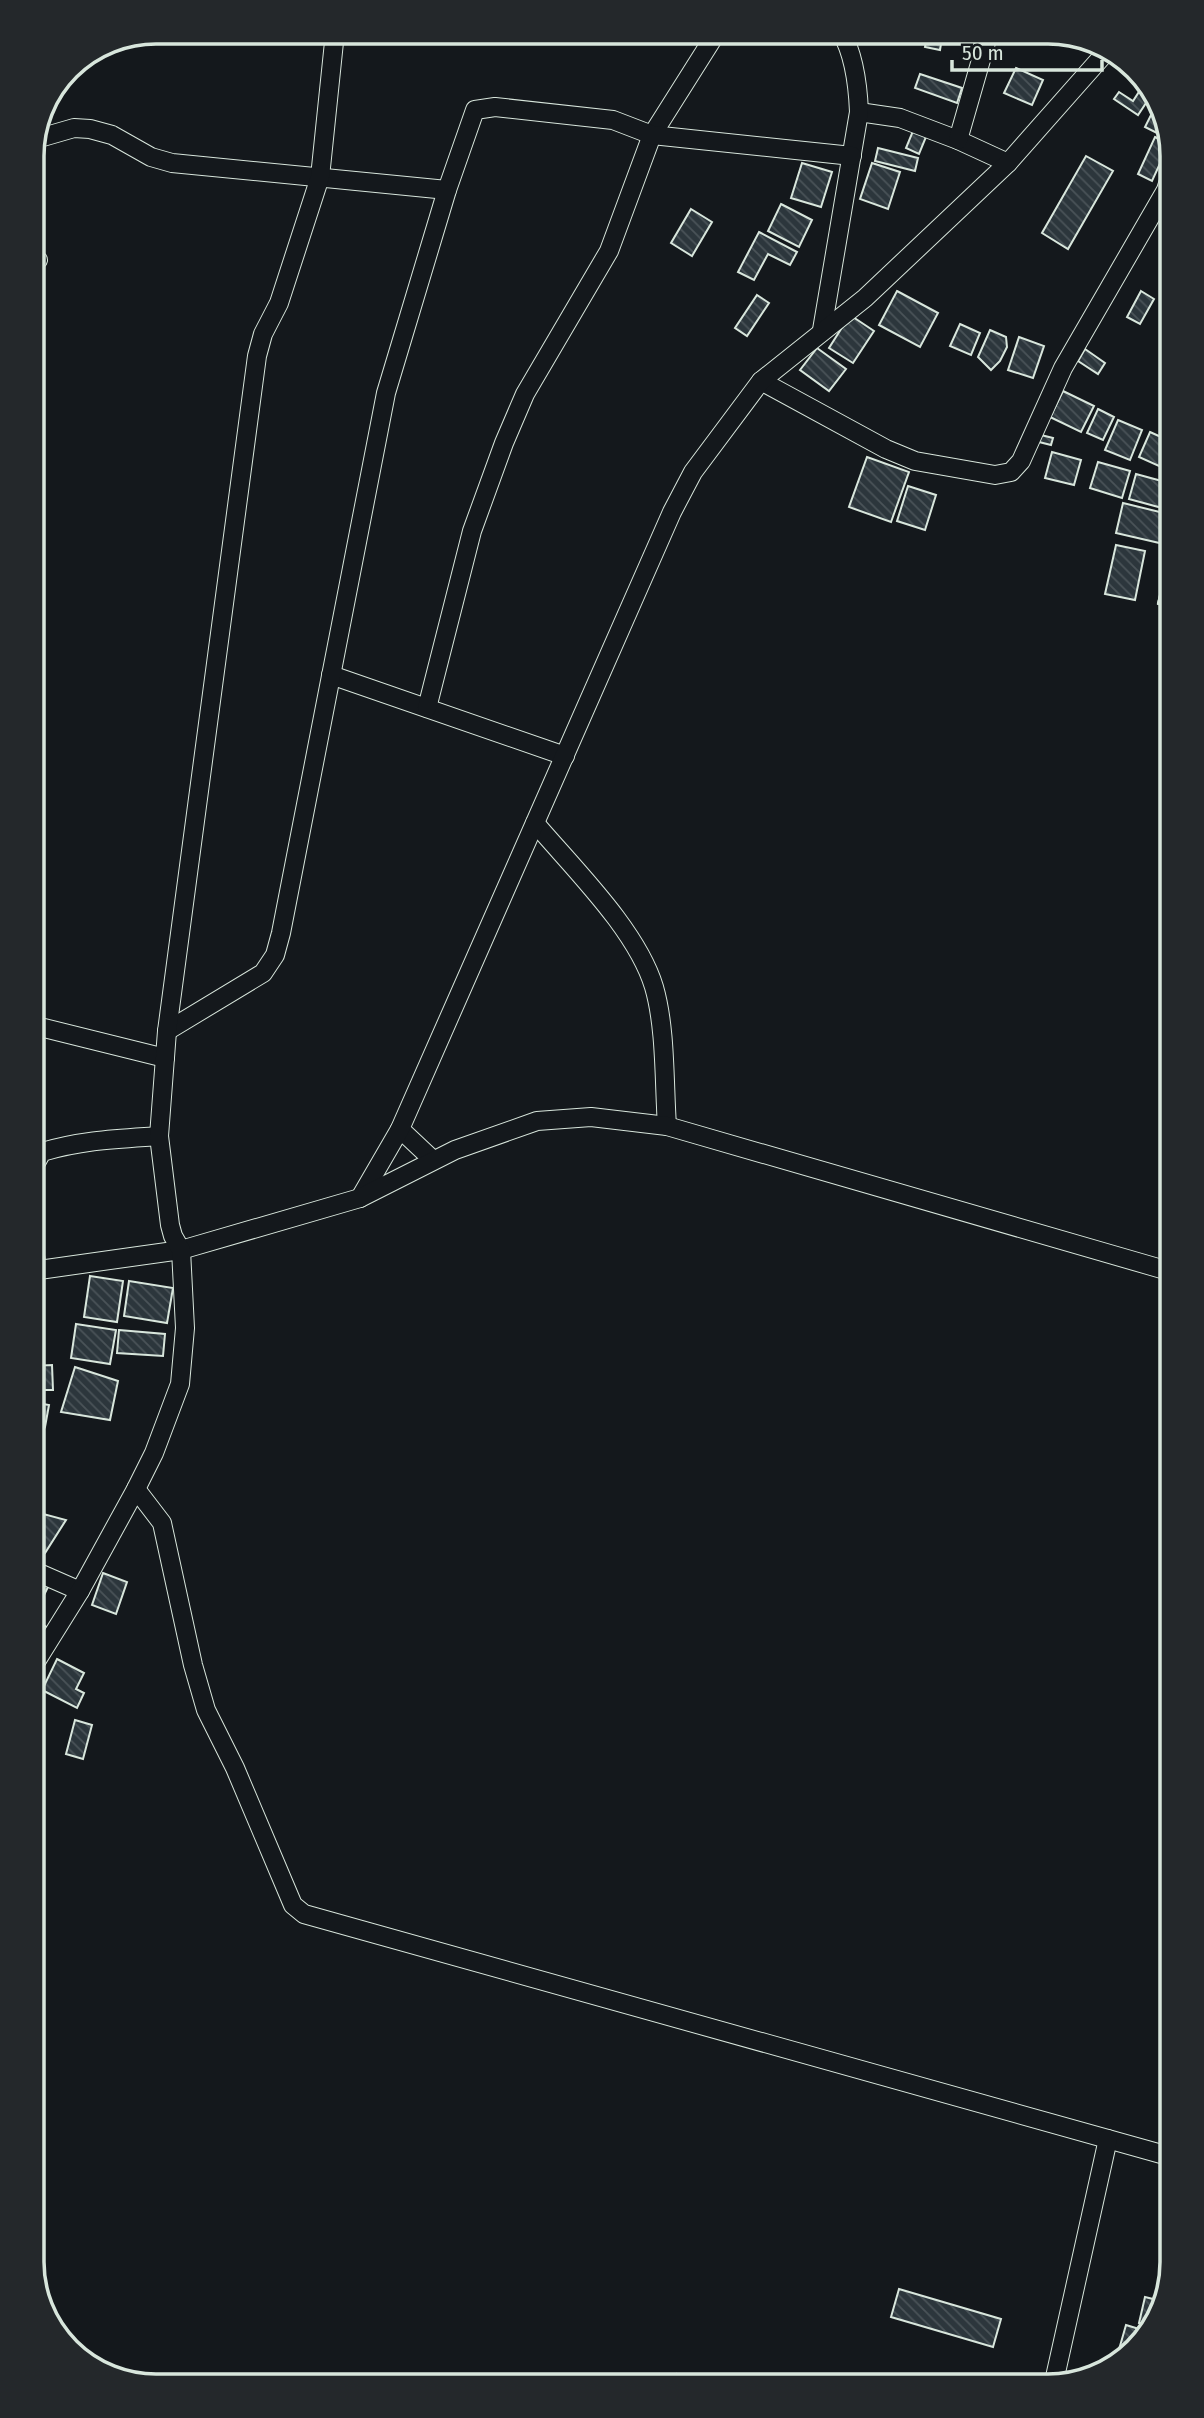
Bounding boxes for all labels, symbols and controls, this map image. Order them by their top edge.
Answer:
scale bar [952,28,1102,72]
text: 50 m [962,40,1004,66]

